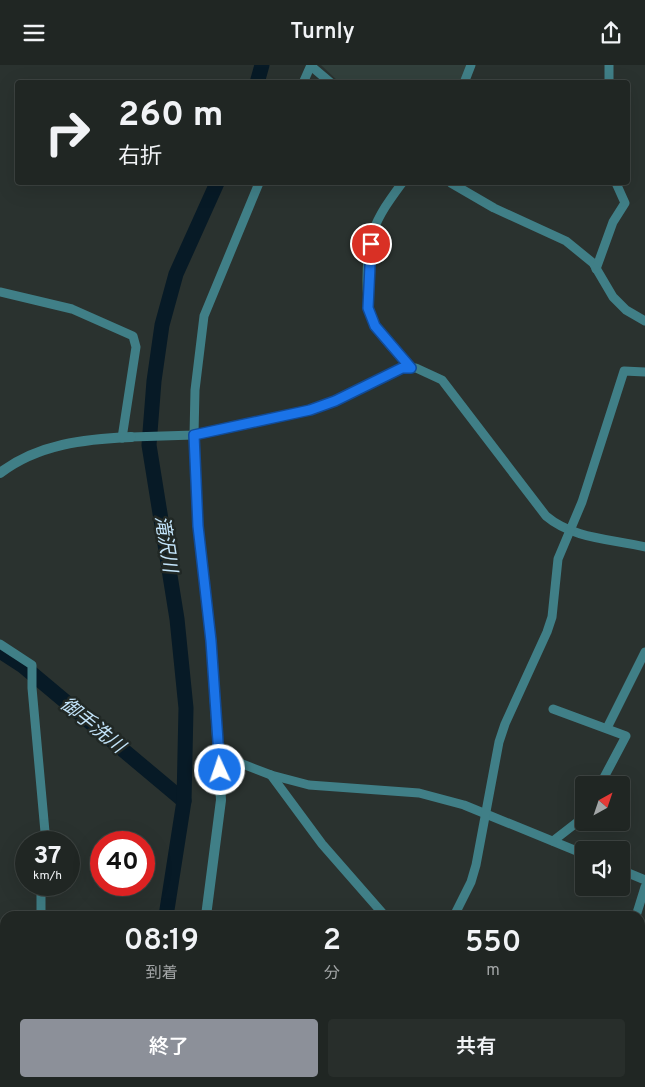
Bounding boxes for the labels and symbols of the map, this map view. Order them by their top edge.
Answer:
pin [350,223,392,265]
water label: 滝沢川 [149,514,182,576]
water label: 御手洗川 [55,693,131,760]
position arrow [193,743,245,795]
north arrow [575,776,630,831]
speed limit sign: 40 [90,831,155,896]

